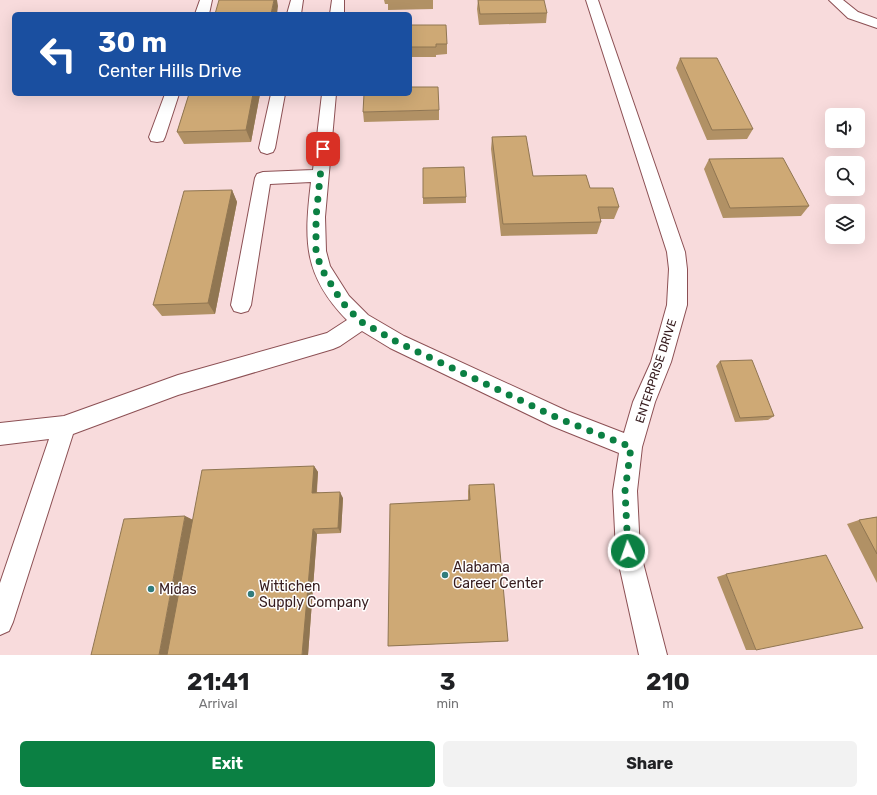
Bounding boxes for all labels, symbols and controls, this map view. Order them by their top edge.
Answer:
text: 30 m [98,26,167,59]
icon: left [32,28,84,80]
text: Center Hills Drive [98,60,242,82]
map controls [825,108,865,244]
button: sound [825,108,865,148]
pin [306,132,340,166]
icon: arrive [312,138,334,160]
button: search [825,156,865,196]
button: layers [825,204,865,244]
street label: ENTERPRISE DRIVE [633,317,679,425]
position arrow [607,530,649,572]
place label: Alabama Career Center [453,559,544,592]
marker: Alabama Career Center [440,570,450,580]
place label: Wittichen Supply Company [259,578,369,611]
place label: Midas [159,581,197,598]
marker: Midas [146,584,156,594]
marker: Wittichen Supply Company [246,589,256,599]
text: 21:41 [187,668,249,696]
text: 3 [440,668,456,696]
text: 210 [646,668,690,696]
text: Arrival [199,696,238,711]
text: min [436,696,459,711]
text: m [662,696,674,711]
button: Exit [20,741,435,787]
button: Share [443,741,857,787]

